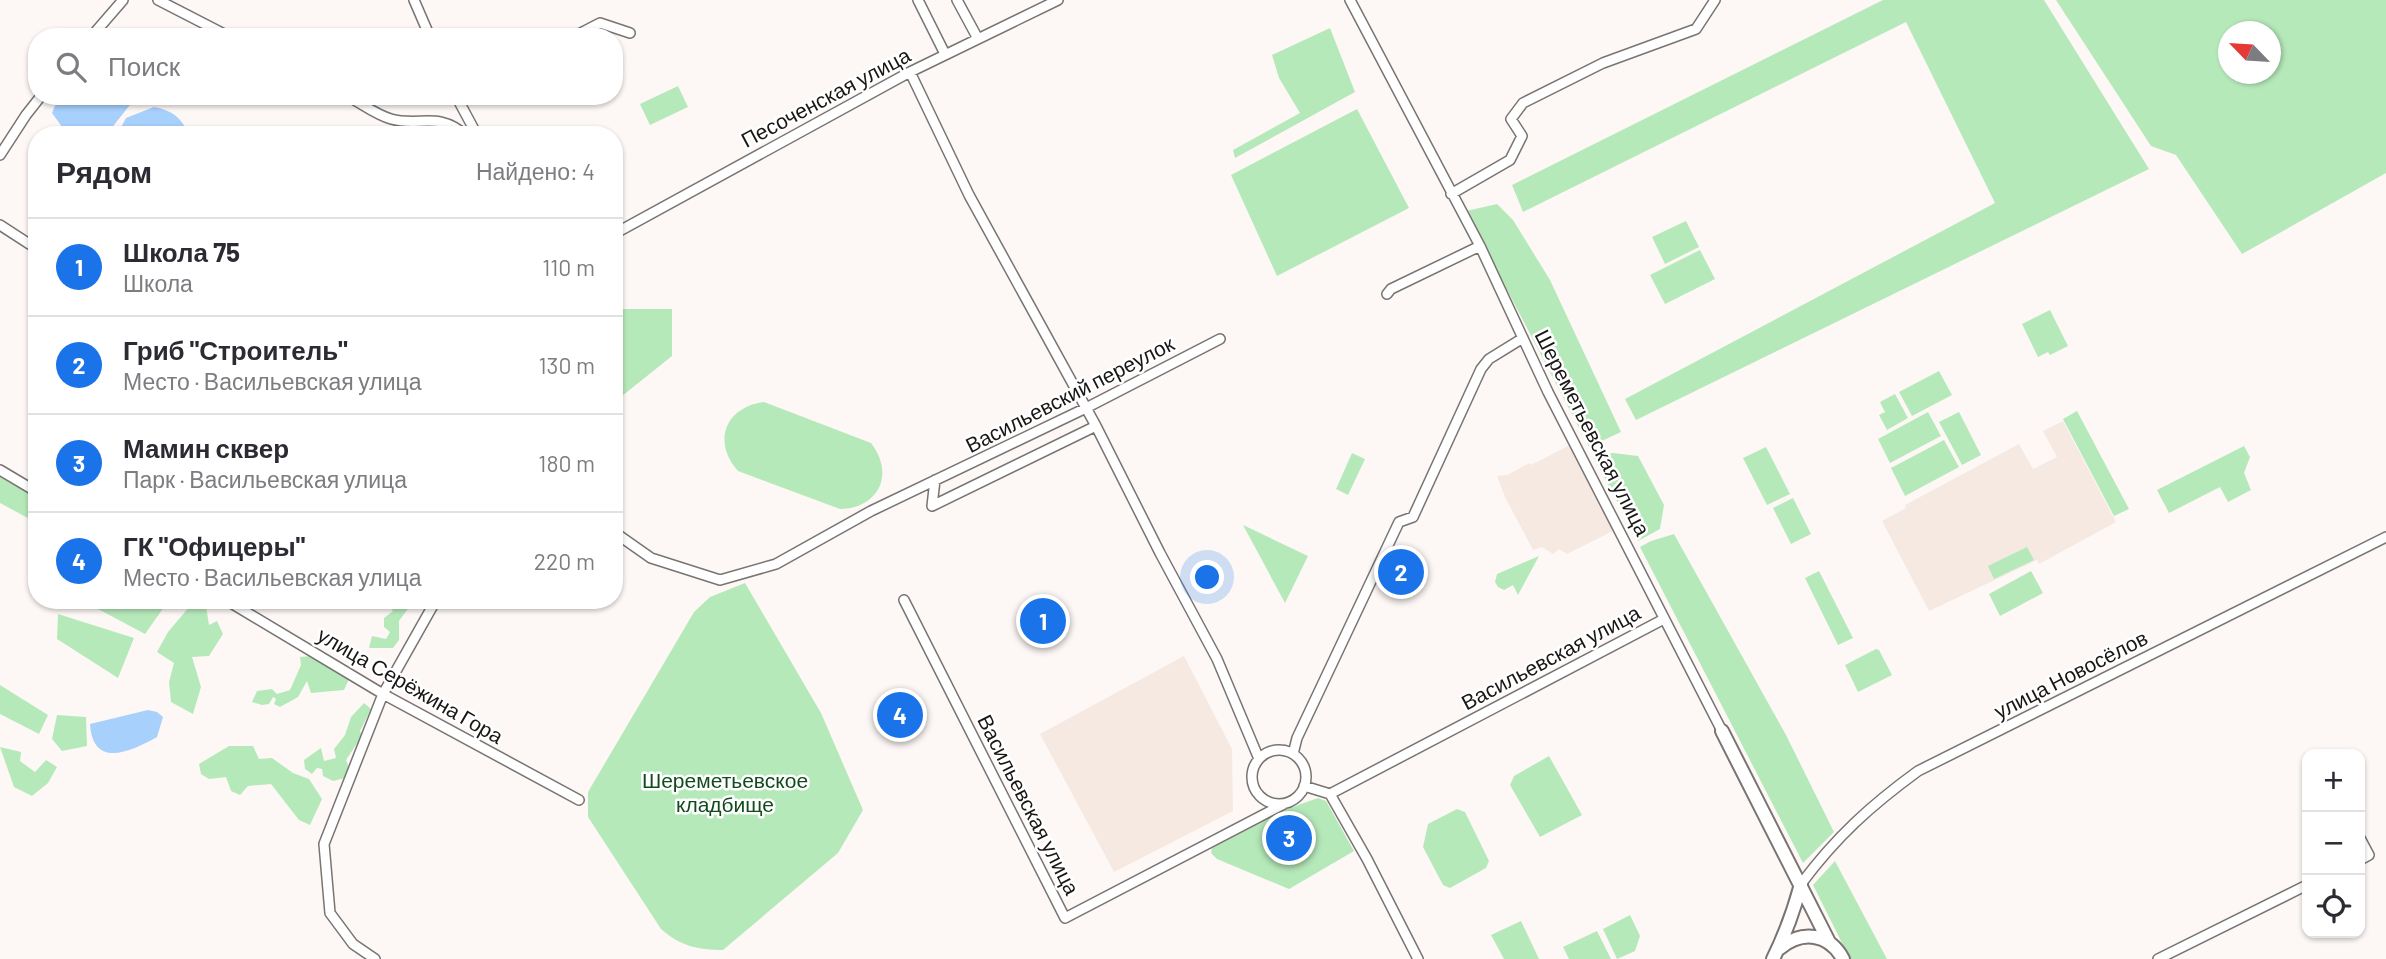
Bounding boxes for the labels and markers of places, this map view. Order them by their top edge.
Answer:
pin: 2 [1378,546,1424,598]
pin: 1 [1020,595,1066,647]
pin: 4 [877,689,923,741]
pin: 3 [1266,812,1312,864]

